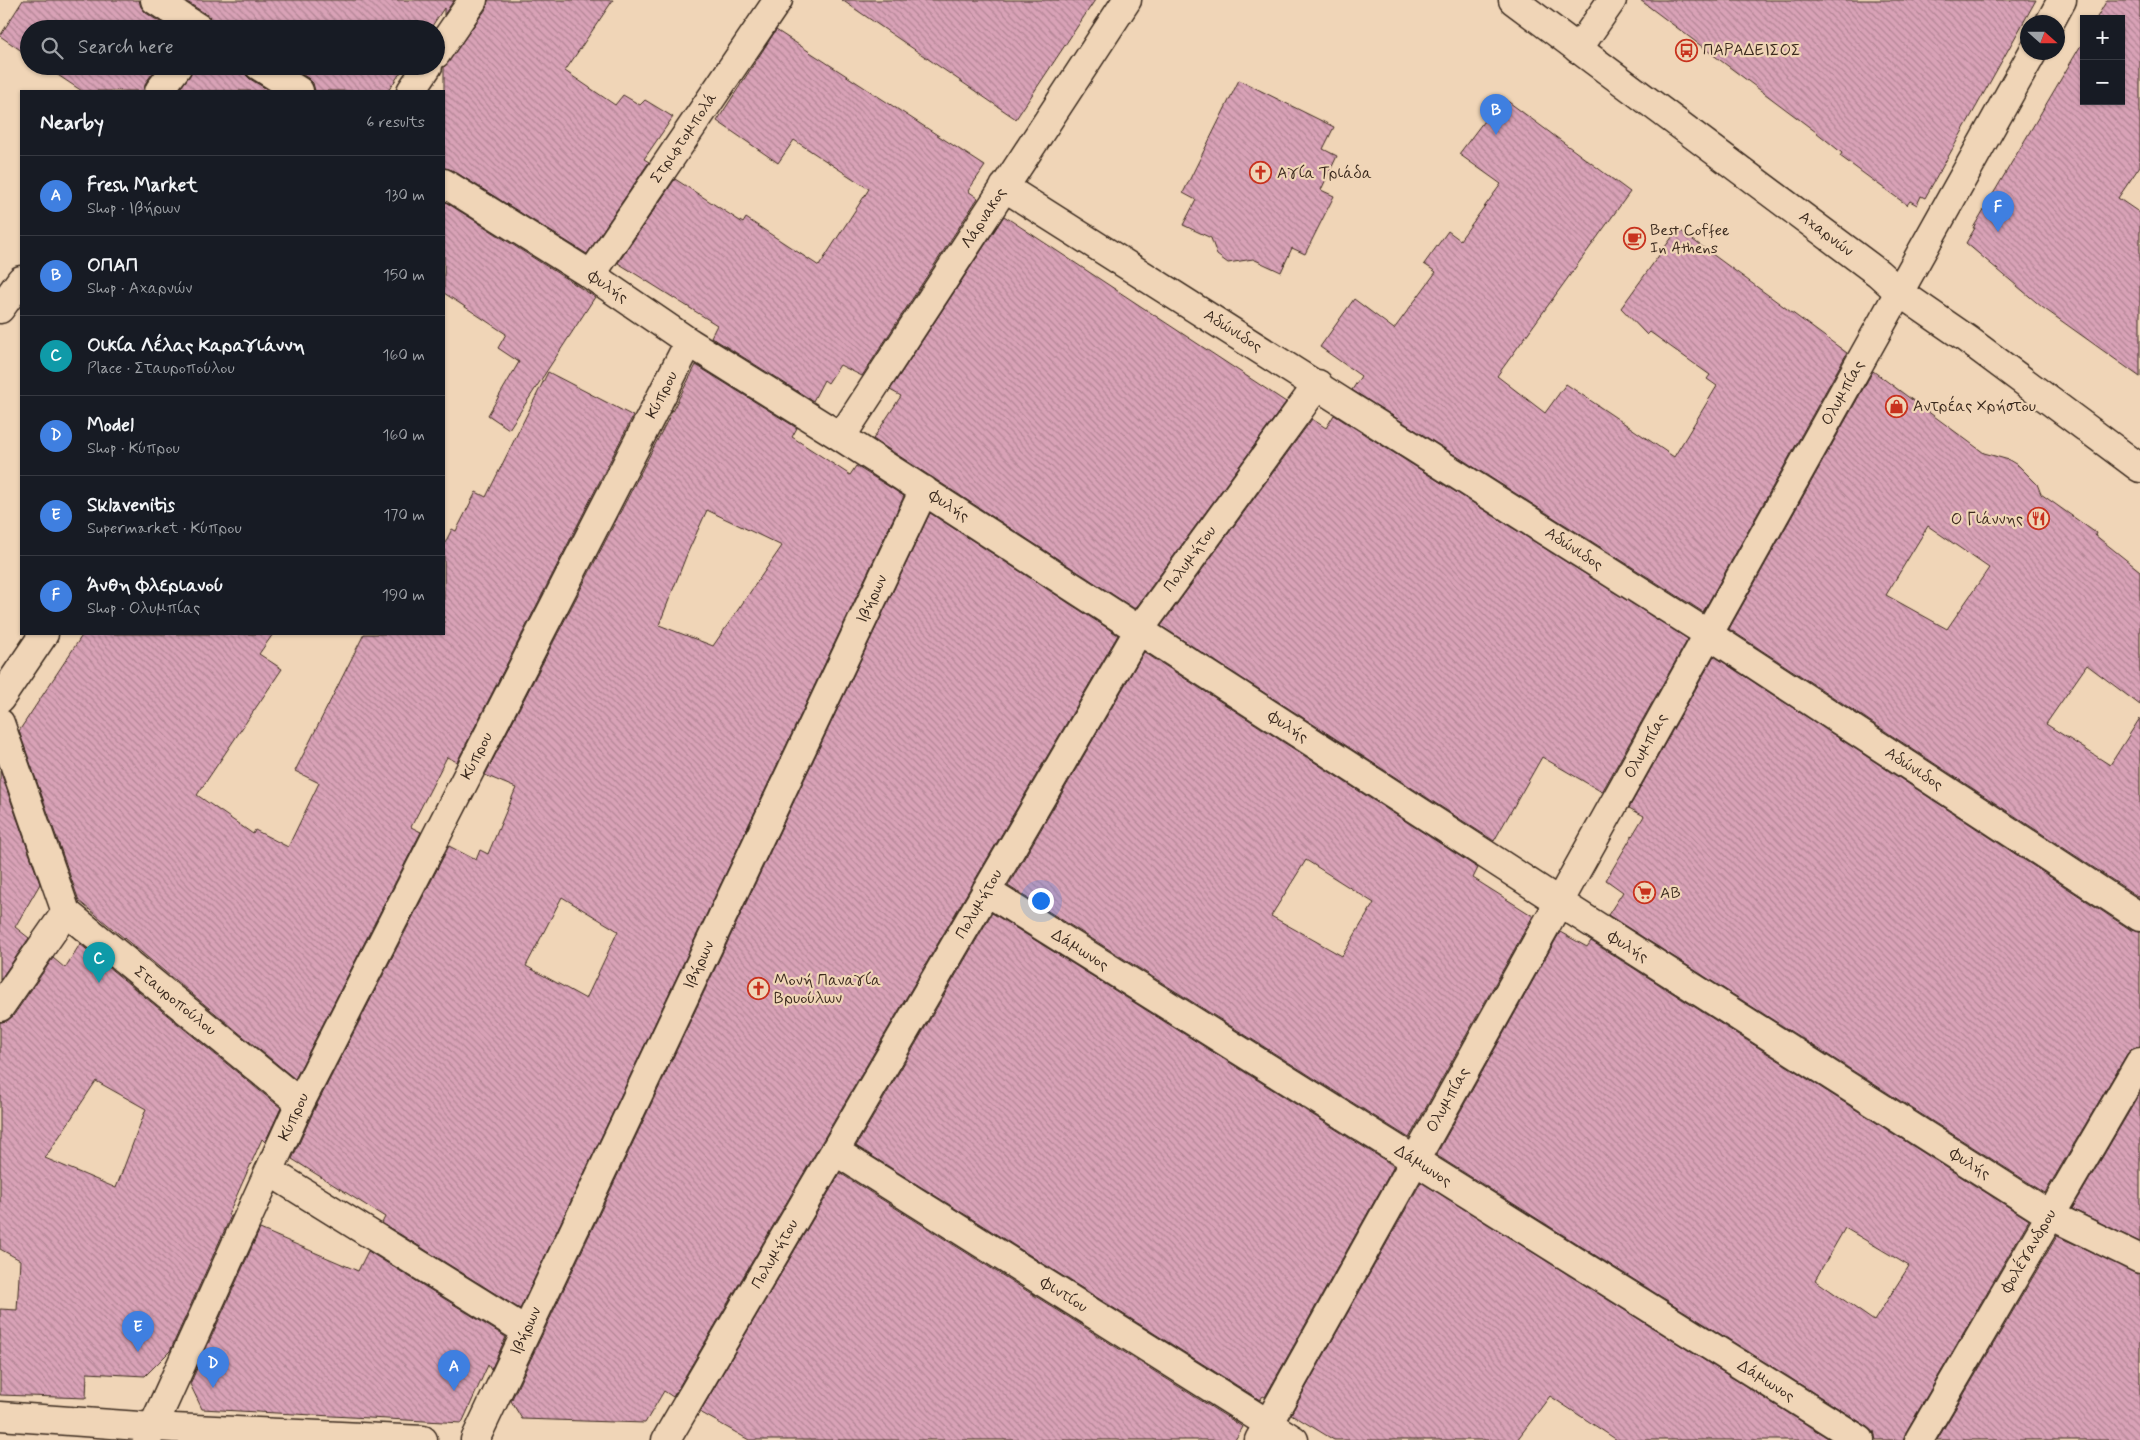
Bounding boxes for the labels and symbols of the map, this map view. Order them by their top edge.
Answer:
north arrow [2020,15,2065,60]
bus stop icon: ΠΑΡΑΔΕΙΣΟΣ [1675,38,1699,62]
place label: ΠΑΡΑΔΕΙΣΟΣ [1703,40,1801,61]
street label: Στριφτομπολά [646,88,722,188]
pin: B [1480,94,1512,135]
church icon: Αγία Τριάδα [1249,161,1273,185]
place label: Αγία Τριάδα [1277,163,1372,184]
street label: Λάρνακος [957,184,1011,252]
pin: F [1982,191,2014,232]
street label: Αχαρνών [1794,206,1858,262]
place label: Best Coffee In Athens [1650,220,1730,259]
cafe icon: Best Coffee In Athens [1622,227,1646,251]
street label: Φυλής [583,265,632,308]
street label: Αδώνιδος [1200,305,1266,357]
street label: Ολυμπίας [1816,357,1870,429]
street label: Κύπρου [641,367,683,423]
shop icon: Αντρέας Χρήστου [1885,394,1909,418]
place label: Αντρέας Χρήστου [1913,395,2036,417]
street label: Φυλής [924,485,973,527]
restaurant icon: Ο Γιάννης [2027,507,2051,531]
place label: Ο Γιάννης [1951,509,2023,530]
street label: Πολυμήτου [1159,521,1221,597]
street label: Αδώνιδος [1541,522,1607,576]
street label: Ιβήρων [852,571,892,627]
street label: Φυλής [1263,706,1312,748]
street label: Ολυμπίας [1619,710,1673,782]
street label: Κύπρου [456,728,498,784]
street label: Αδώνιδος [1881,742,1947,796]
street label: Πολυμήτου [951,865,1007,943]
supermarket icon: AB [1632,881,1656,905]
place label: AB [1660,883,1681,904]
your location [1028,888,1054,914]
street label: Δάμωνος [1047,924,1113,976]
street label: Φυλής [1603,926,1652,968]
street label: Ιβήρων [679,937,719,993]
pin: C [83,942,115,983]
street label: Σταυροπούλου [129,961,221,1041]
place label: Μονή Παναγία Βρυούλων [774,970,881,1009]
church icon: Μονή Παναγία Βρυούλων [746,977,770,1001]
street label: Ολυμπίας [1421,1064,1475,1136]
street label: Κύπρου [274,1089,314,1145]
street label: Δάμωνος [1390,1140,1456,1192]
street label: Φυλής [1945,1143,1994,1185]
street label: Φολέγανδρου [1995,1205,2062,1298]
street label: Πολυμήτου [747,1215,803,1293]
street label: Φιντίου [1035,1272,1092,1318]
street label: Ιβήρων [506,1303,546,1359]
pin: E [122,1311,154,1352]
pin: D [197,1347,229,1388]
pin: A [438,1350,470,1391]
street label: Δάμωνος [1733,1355,1799,1407]

